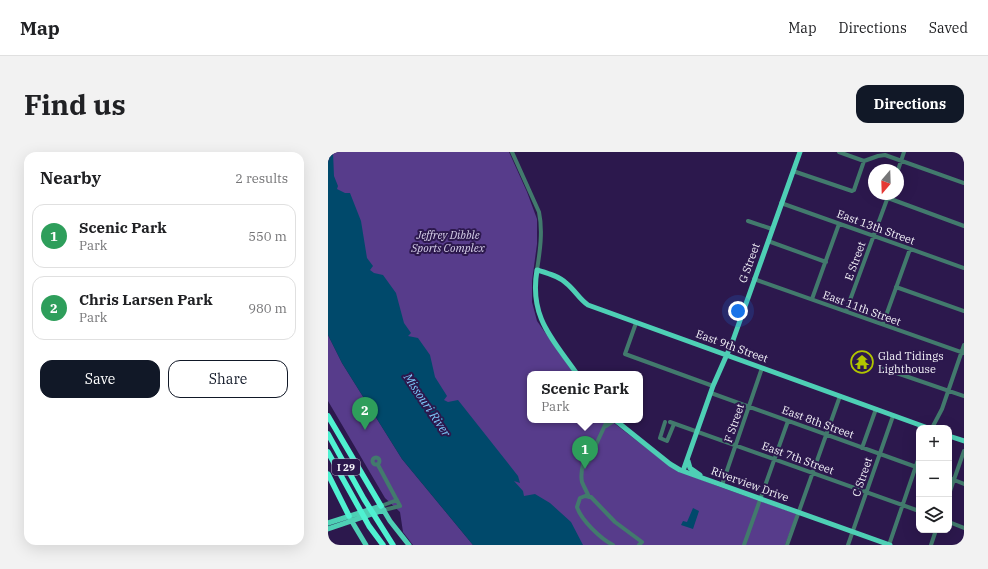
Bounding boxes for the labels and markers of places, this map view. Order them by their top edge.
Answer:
temple icon: Glad Tidings Lighthouse [849,349,875,375]
place label: Glad Tidings Lighthouse [878,349,944,376]
pin: 2 [352,397,378,430]
pin: 1 [572,436,598,469]

